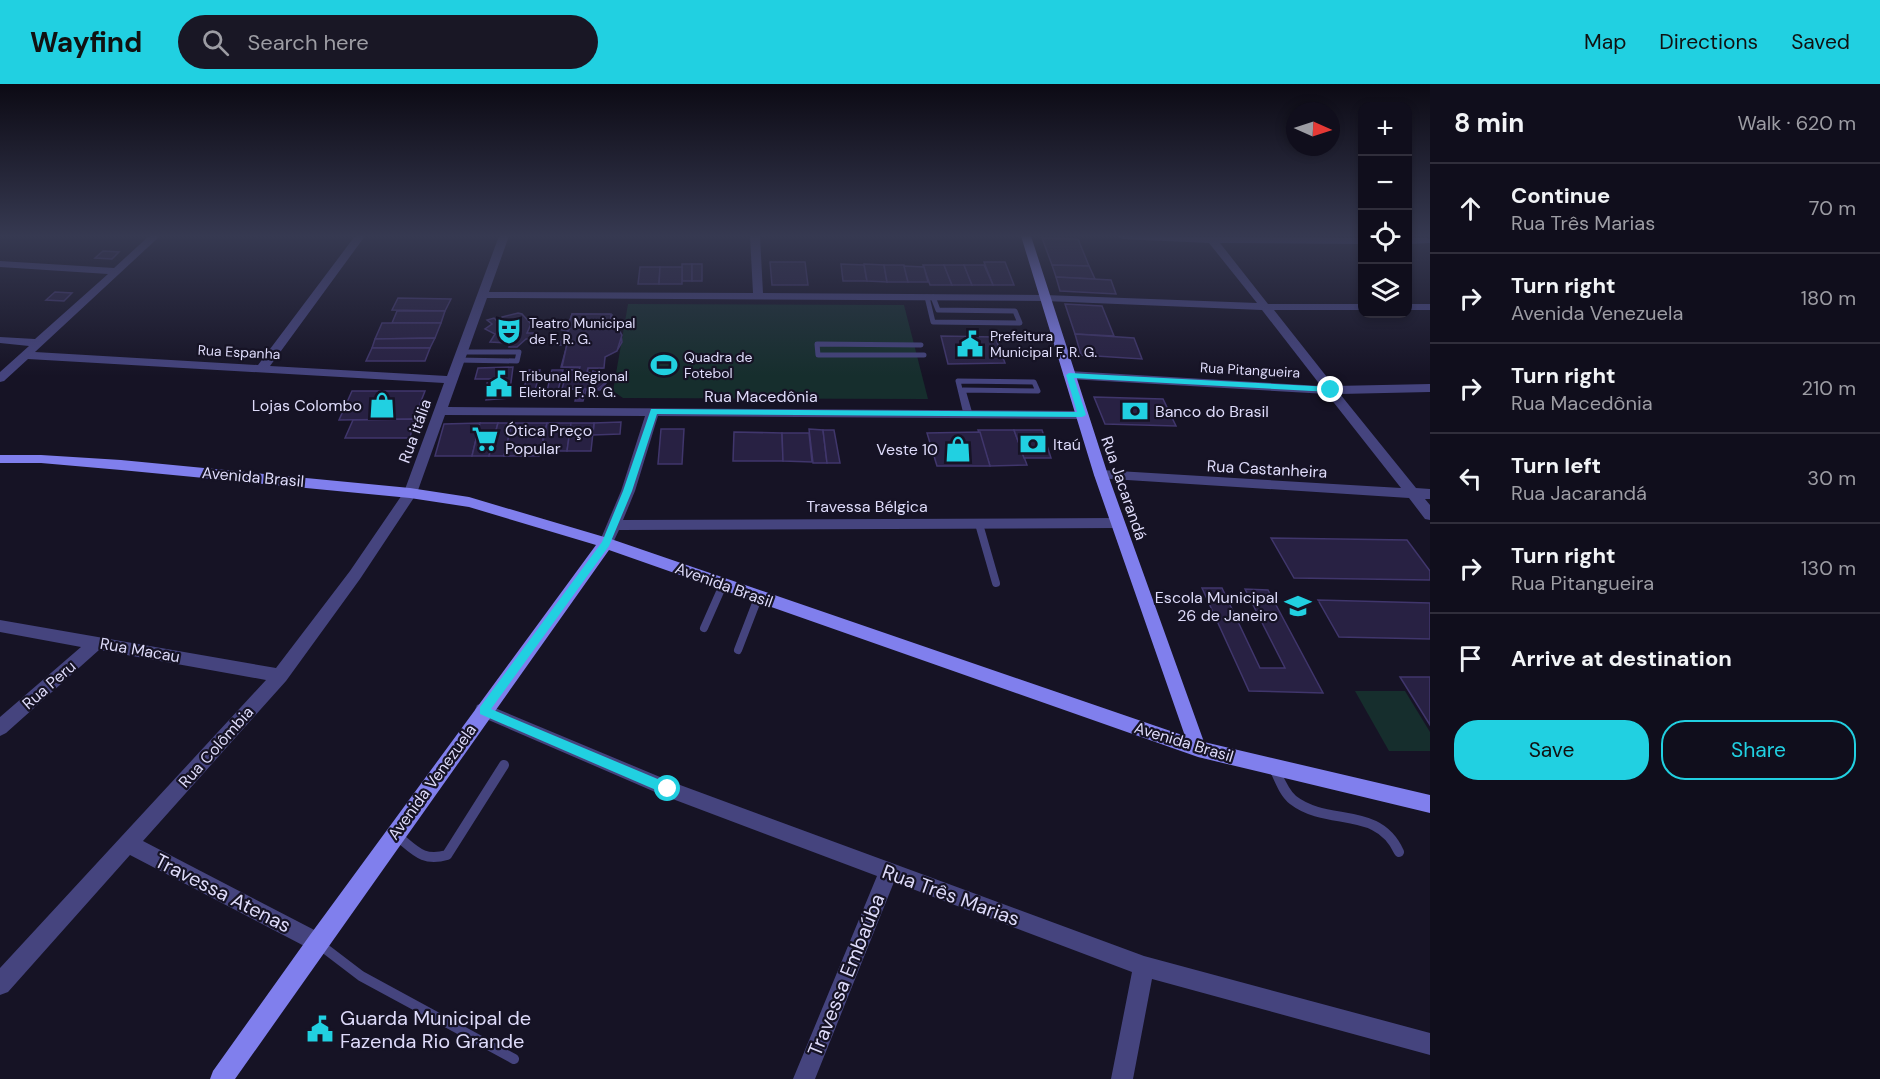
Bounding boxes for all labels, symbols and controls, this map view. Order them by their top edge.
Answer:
search box [178,15,598,69]
text: Wayfind [30,24,142,61]
icon: search [199,26,232,59]
text: Search here [247,28,369,57]
text: Map [1584,28,1626,56]
text: Directions [1659,28,1758,56]
text: Saved [1791,28,1850,56]
north arrow [1286,102,1340,156]
map controls [1358,102,1412,318]
button: + [1358,102,1412,156]
text: 8 min [1454,106,1524,140]
text: Walk · 620 m [1737,110,1856,136]
button: − [1358,156,1412,210]
text: Continue [1511,181,1610,210]
icon: ahead [1454,192,1487,225]
text: 70 m [1809,195,1856,221]
button: locate [1358,210,1412,264]
text: Rua Três Marias [1511,210,1655,236]
button: layers [1358,264,1412,318]
text: Turn right [1511,271,1616,300]
icon: right [1454,282,1487,315]
text: 180 m [1801,285,1856,311]
text: Avenida Venezuela [1511,300,1683,326]
place label: Teatro Municipal de F. R. G. [529,314,635,348]
theatre icon: Teatro Municipal de F. R. G. [494,316,524,346]
place label: Prefeitura Municipal F. R. G. [990,327,1097,361]
public building icon: Prefeitura Municipal F. R. G. [955,329,985,359]
street label: Rua Espanha [197,341,281,363]
place label: Quadra de Fotebol [684,348,753,382]
sports icon: Quadra de Fotebol [649,350,679,380]
street label: Rua Pitangueira [1199,358,1301,382]
text: Turn right [1511,361,1616,390]
place label: Tribunal Regional Eleitoral F. R. G. [519,367,628,401]
public building icon: Tribunal Regional Eleitoral F. R. G. [484,369,514,399]
icon: right [1454,372,1487,405]
text: 210 m [1801,375,1856,401]
route end [1317,376,1343,402]
street label: Rua Macedônia [704,386,818,407]
shop icon: Lojas Colombo [367,390,397,420]
text: Rua Macedônia [1511,390,1653,416]
place label: Lojas Colombo [252,395,362,416]
street label: Rua itália [394,396,436,466]
bank icon: Banco do Brasil [1120,396,1150,426]
place label: Banco do Brasil [1155,401,1269,422]
place label: Ótica Preço Popular [505,420,592,459]
supermarket icon: Ótica Preço Popular [470,424,500,454]
bank icon: Itaú [1018,429,1048,459]
street label: Rua Jacarandá [1096,433,1152,543]
shop icon: Veste 10 [943,434,973,464]
place label: Itaú [1053,434,1081,455]
place label: Veste 10 [876,439,938,460]
text: Turn left [1511,451,1601,480]
street label: Rua Castanheira [1206,455,1328,483]
street label: Avenida Brasil [201,462,305,492]
icon: left [1454,462,1487,495]
text: 30 m [1807,465,1856,491]
text: Rua Jacarandá [1511,480,1647,506]
street label: Travessa Bélgica [806,496,928,517]
text: Turn right [1511,541,1616,570]
icon: right [1454,552,1487,585]
text: 130 m [1801,555,1856,581]
street label: Avenida Brasil [672,558,776,612]
text: Rua Pitangueira [1511,570,1654,596]
place label: Escola Municipal 26 de Janeiro [1155,587,1278,626]
school or university icon: Escola Municipal 26 de Janeiro [1283,591,1313,621]
street label: Rua Macau [98,633,182,667]
icon: arrive [1454,642,1487,675]
text: Arrive at destination [1511,644,1732,673]
street label: Rua Peru [18,656,80,714]
street label: Rua Colômbia [174,702,258,792]
street label: Avenida Brasil [1132,717,1236,767]
street label: Avenida Venezuela [383,720,481,844]
button: Save [1454,720,1649,780]
button: Share [1661,720,1856,780]
route start [654,775,680,801]
street label: Travessa Atenas [151,847,295,939]
street label: Rua Três Marias [879,858,1023,932]
street label: Travessa Embaúba [802,890,890,1060]
place label: Guarda Municipal de Fazenda Rio Grande [340,1005,531,1054]
public building icon: Guarda Municipal de Fazenda Rio Grande [305,1014,335,1044]

